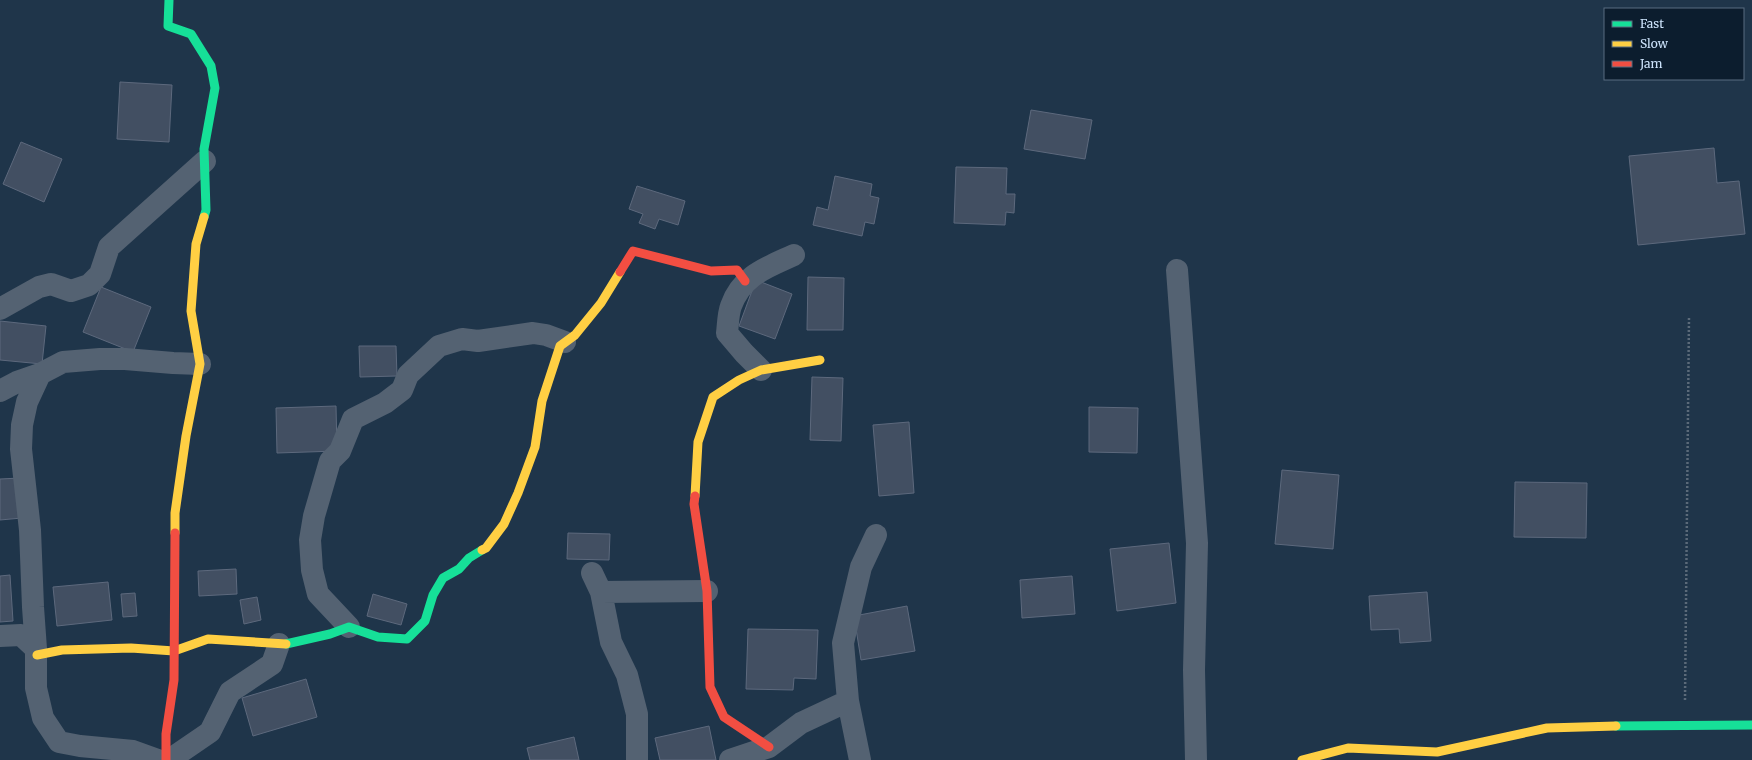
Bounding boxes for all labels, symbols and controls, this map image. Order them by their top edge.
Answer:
legend [1604,8,1744,80]
text: Fast [1640,16,1664,31]
text: Slow [1640,36,1669,51]
text: Jam [1639,56,1663,71]

